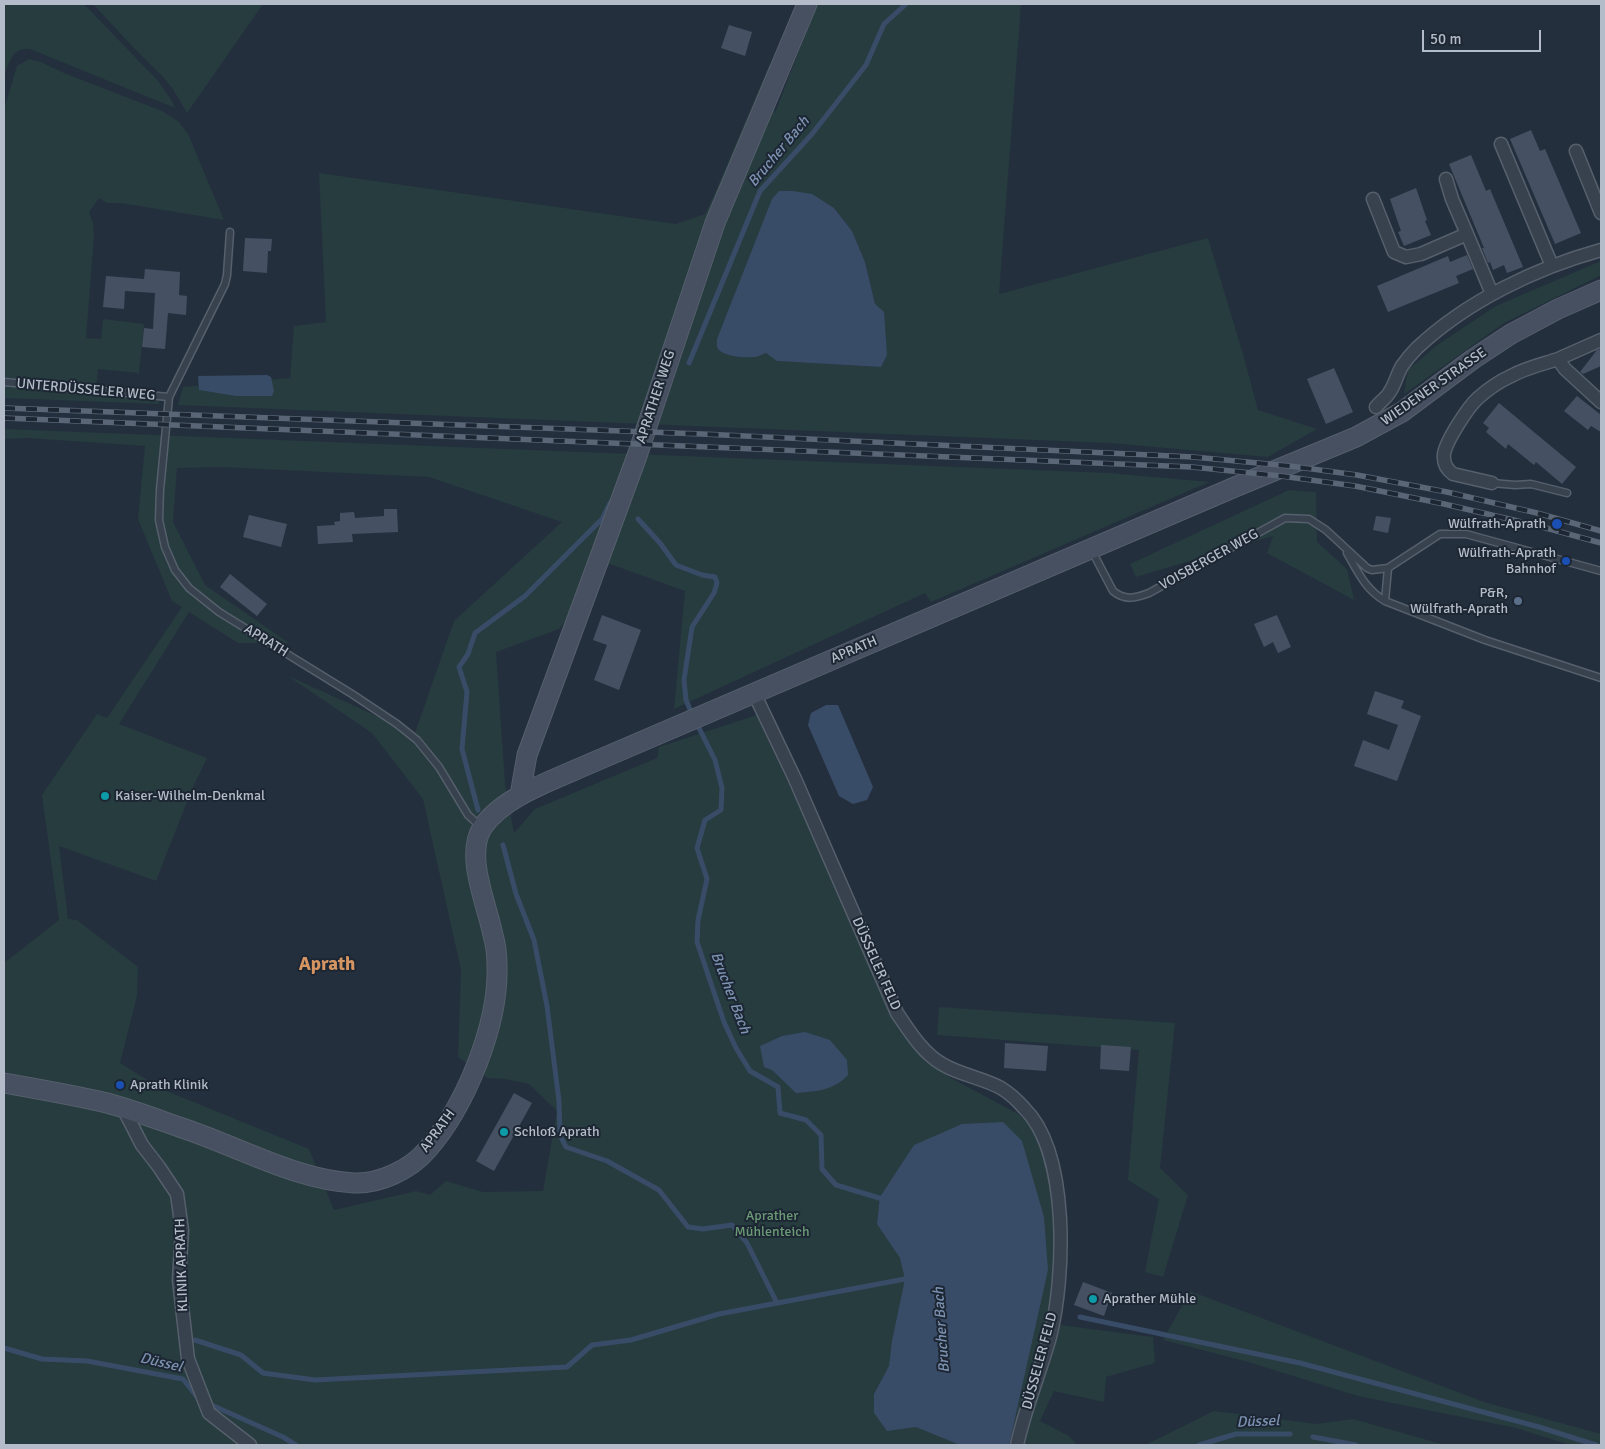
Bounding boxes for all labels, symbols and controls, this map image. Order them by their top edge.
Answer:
scale bar [1425,20,1544,52]
text: 50 m [1430,30,1461,48]
water label: Brucher Bach [744,113,814,191]
street label: WIEDENER STRASSE [1378,344,1490,430]
street label: APRATHER WEG [633,348,679,446]
street label: UNTERDÜSSELER WEG [16,376,156,404]
place label: Wülfrath-Aprath [1448,516,1546,532]
marker: Wülfrath-Aprath [1550,517,1564,531]
street label: VOISBERGER WEG [1157,526,1261,594]
place label: Wülfrath-Aprath Bahnhof [1458,545,1556,578]
marker: Wülfrath-Aprath Bahnhof [1560,555,1572,567]
place label: P&R, Wülfrath-Aprath [1410,585,1508,618]
marker: P&R, Wülfrath-Aprath [1512,595,1524,607]
street label: APRATH [241,621,291,661]
street label: APRATH [828,633,880,667]
place label: Kaiser-Wilhelm-Denkmal [115,788,265,804]
marker: Kaiser-Wilhelm-Denkmal [99,790,111,802]
street label: DÜSSELER FELD [848,915,904,1013]
water label: Brucher Bach [706,950,754,1036]
district label: Aprath [299,954,355,976]
place label: Aprath Klinik [130,1077,208,1093]
marker: Aprath Klinik [114,1079,126,1091]
street label: APRATH [417,1106,459,1156]
place label: Schloß Aprath [514,1124,600,1140]
marker: Schloß Aprath [498,1126,510,1138]
park label: Aprather Mühlenteich [735,1208,809,1240]
street label: KLINIK APRATH [172,1218,192,1312]
water label: Brucher Bach [930,1286,954,1374]
place label: Aprather Mühle [1103,1291,1196,1307]
marker: Aprather Mühle [1087,1293,1099,1305]
street label: DÜSSELER FELD [1019,1311,1061,1411]
water label: Düssel [138,1349,184,1377]
water label: Düssel [1236,1412,1280,1432]

